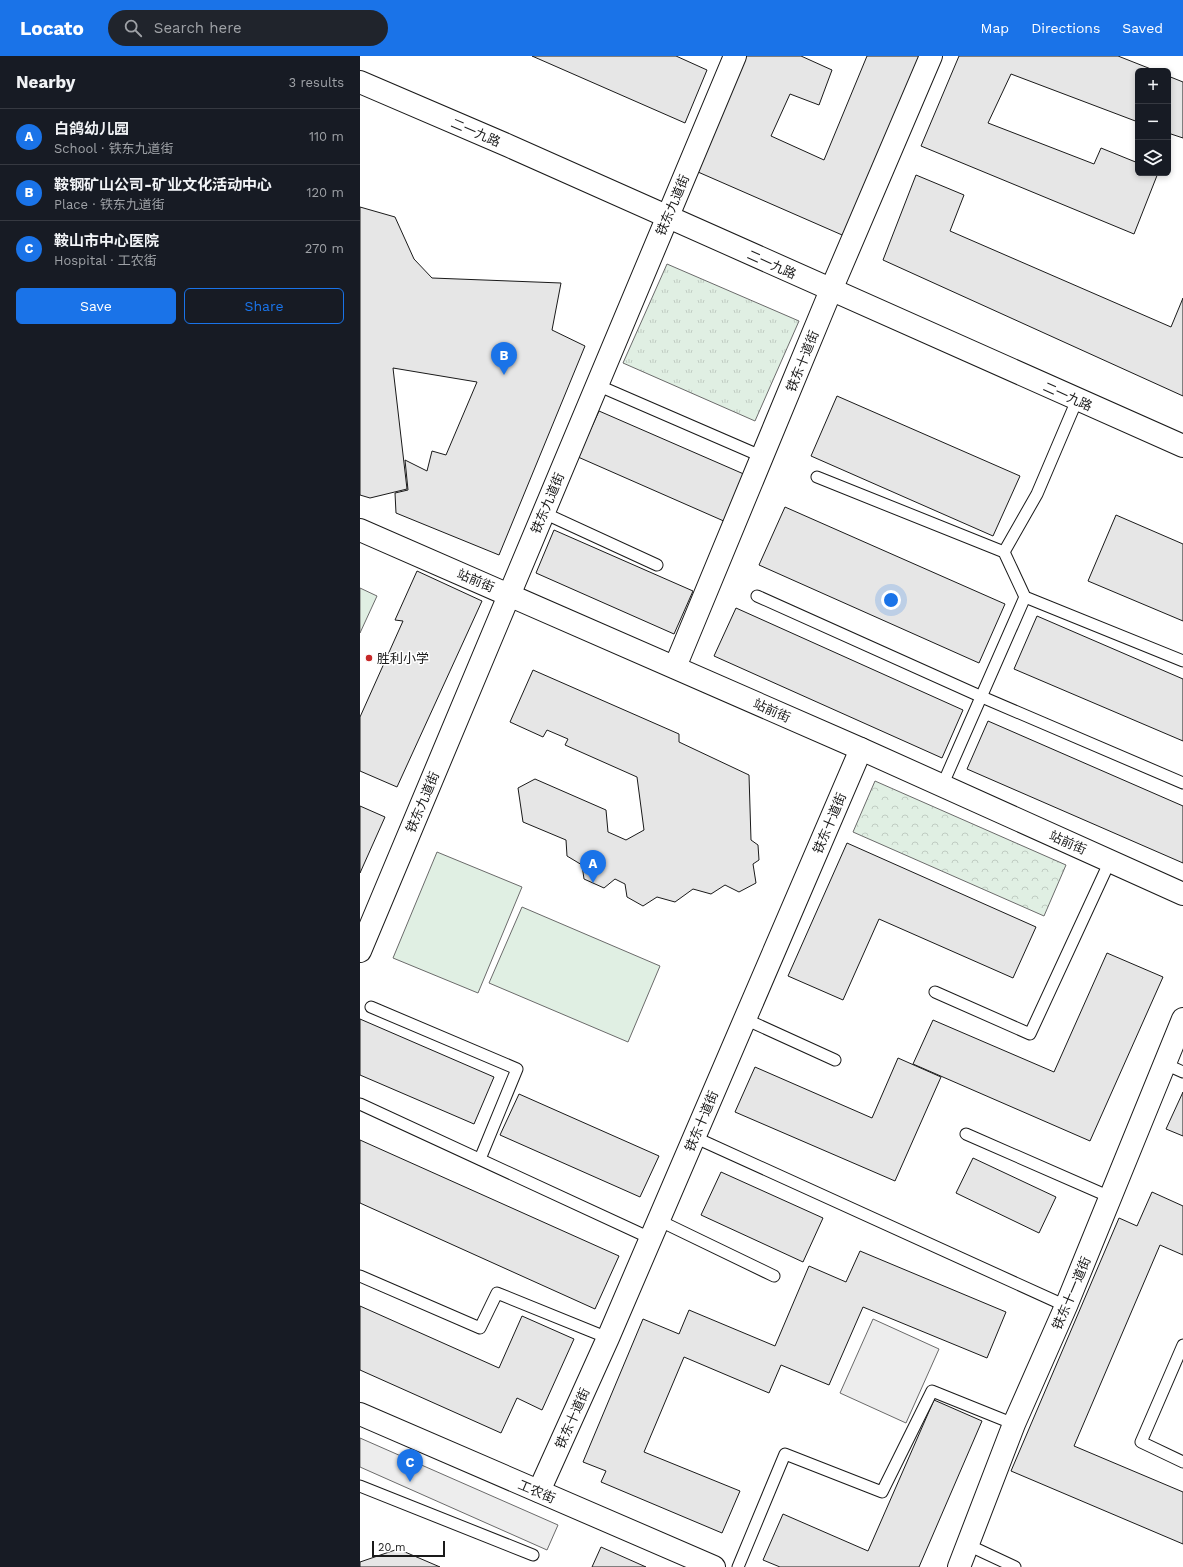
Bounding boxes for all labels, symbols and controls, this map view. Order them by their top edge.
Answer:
search box [108,10,388,46]
text: Locato [20,17,84,40]
icon: search [122,17,144,39]
text: Search here [154,19,242,37]
text: Map [981,20,1009,36]
text: Directions [1031,20,1100,36]
text: Saved [1122,20,1163,36]
map controls [1135,68,1171,176]
button: + [1135,68,1171,104]
text: Nearby [16,72,75,92]
text: 3 results [289,75,344,90]
button: − [1135,104,1171,140]
street label: 二一九路 [449,115,503,150]
text: 白鸽幼儿园 [54,120,129,138]
text: A [25,129,33,144]
text: 110 m [309,129,344,144]
button: layers [1135,140,1171,176]
text: School · 铁东九道街 [54,141,174,156]
street label: 铁东九道街 [653,172,692,238]
text: 鞍钢矿山公司-矿业文化活动中心 [54,176,272,194]
text: B [25,185,33,200]
text: 120 m [306,185,344,200]
text: Place · 铁东九道街 [54,197,165,212]
text: 鞍山市中心医院 [54,232,159,250]
text: C [25,241,33,256]
text: 270 m [305,241,344,256]
street label: 二一九路 [745,247,799,282]
text: Hospital · 工农街 [54,253,157,268]
button: Save [16,288,176,324]
button: Share [184,288,344,324]
street label: 铁东十道街 [783,328,822,394]
pin: B [491,342,517,375]
street label: 二一九路 [1041,379,1095,414]
street label: 铁东九道街 [528,470,567,536]
street label: 站前街 [455,566,497,595]
your location [881,590,901,610]
place label: 胜利小学 [377,651,429,666]
marker: 胜利小学 [364,653,374,663]
street label: 站前街 [751,696,793,725]
street label: 铁东九道街 [403,769,442,835]
street label: 铁东十道街 [810,790,849,856]
street label: 站前街 [1047,828,1089,857]
pin: A [580,850,606,883]
street label: 铁东十道街 [682,1088,721,1154]
street label: 铁东十一道街 [1049,1254,1094,1332]
street label: 铁东十道街 [552,1385,593,1451]
pin: C [397,1449,423,1482]
street label: 工农街 [516,1477,558,1506]
scale bar [372,1539,445,1558]
text: 20 m [378,1541,406,1554]

